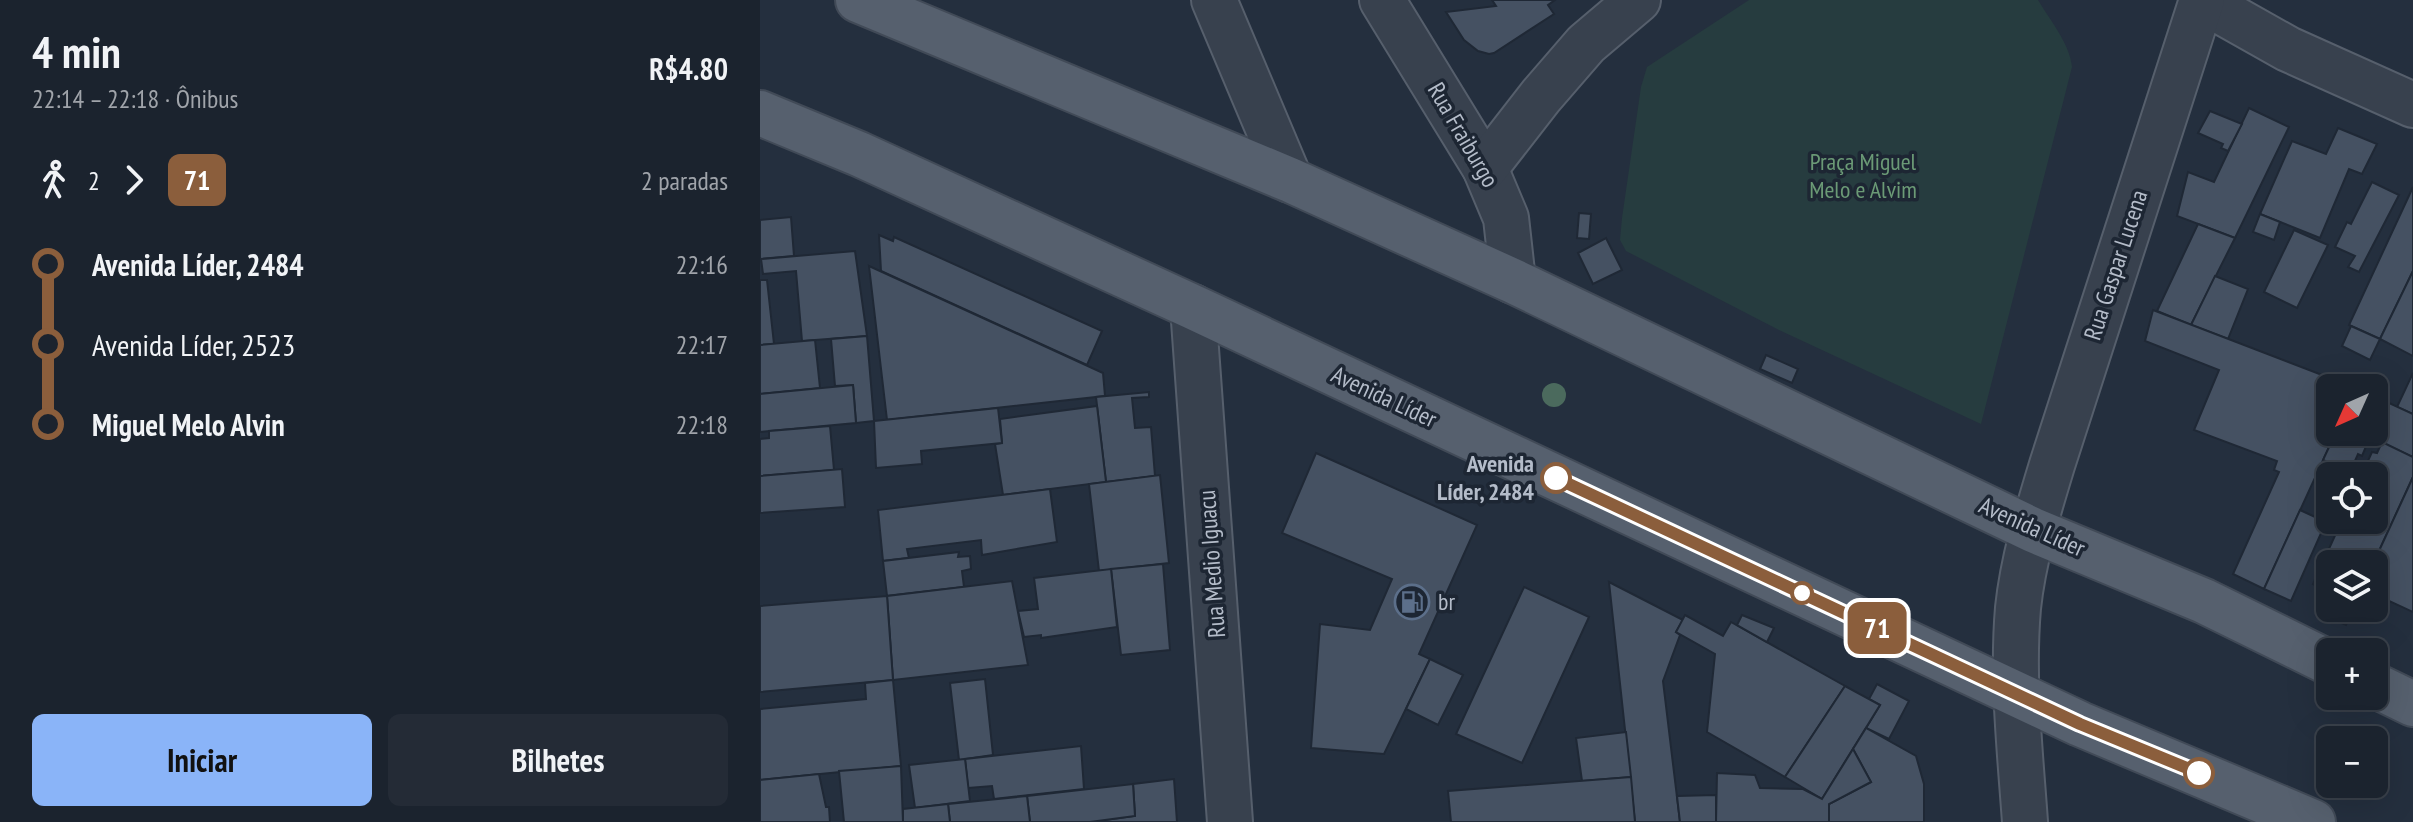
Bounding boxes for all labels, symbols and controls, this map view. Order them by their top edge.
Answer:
text: 4 min [32,23,121,80]
text: R$4.80 [649,49,728,88]
street label: Rua Fraiburgo [1421,77,1506,193]
text: 22:14 – 22:18 · Ônibus [32,82,238,115]
park label: Praça Miguel Melo e Alvim [1809,146,1917,205]
icon: walk [32,158,76,202]
icon: forward [112,158,156,202]
text: 71 [184,161,210,198]
text: 2 [88,164,100,197]
text: 2 paradas [641,164,728,197]
street label: Rua Gaspar Lucena [2077,186,2154,344]
text: Avenida Líder, 2484 [92,245,304,284]
text: 22:16 [676,248,728,281]
text: Avenida Líder, 2523 [92,325,295,364]
text: 22:17 [676,328,728,361]
street label: Avenida Líder [1327,359,1442,435]
north arrow [2316,374,2388,446]
map controls [2316,374,2388,798]
text: Miguel Melo Alvin [92,405,285,444]
text: 22:18 [676,408,728,441]
place label: Avenida Líder, 2484 [1437,448,1535,507]
button: locate [2316,462,2388,534]
marker: Avenida Líder, 2484 [1541,463,1571,493]
street label: Rua Medio Iguacu [1191,489,1232,639]
street label: Avenida Líder [1974,489,2090,564]
button: layers [2316,550,2388,622]
unlabelled marker [1791,582,1813,604]
fuel station icon: br [1393,583,1431,621]
place label: br [1438,586,1455,617]
line badge: 71 [1841,602,1913,654]
text: 71 [1864,609,1890,646]
button: + [2316,638,2388,710]
button: Iniciar [32,714,372,806]
button: Bilhetes [388,714,728,806]
button: − [2316,726,2388,798]
unlabelled marker [2184,758,2214,788]

